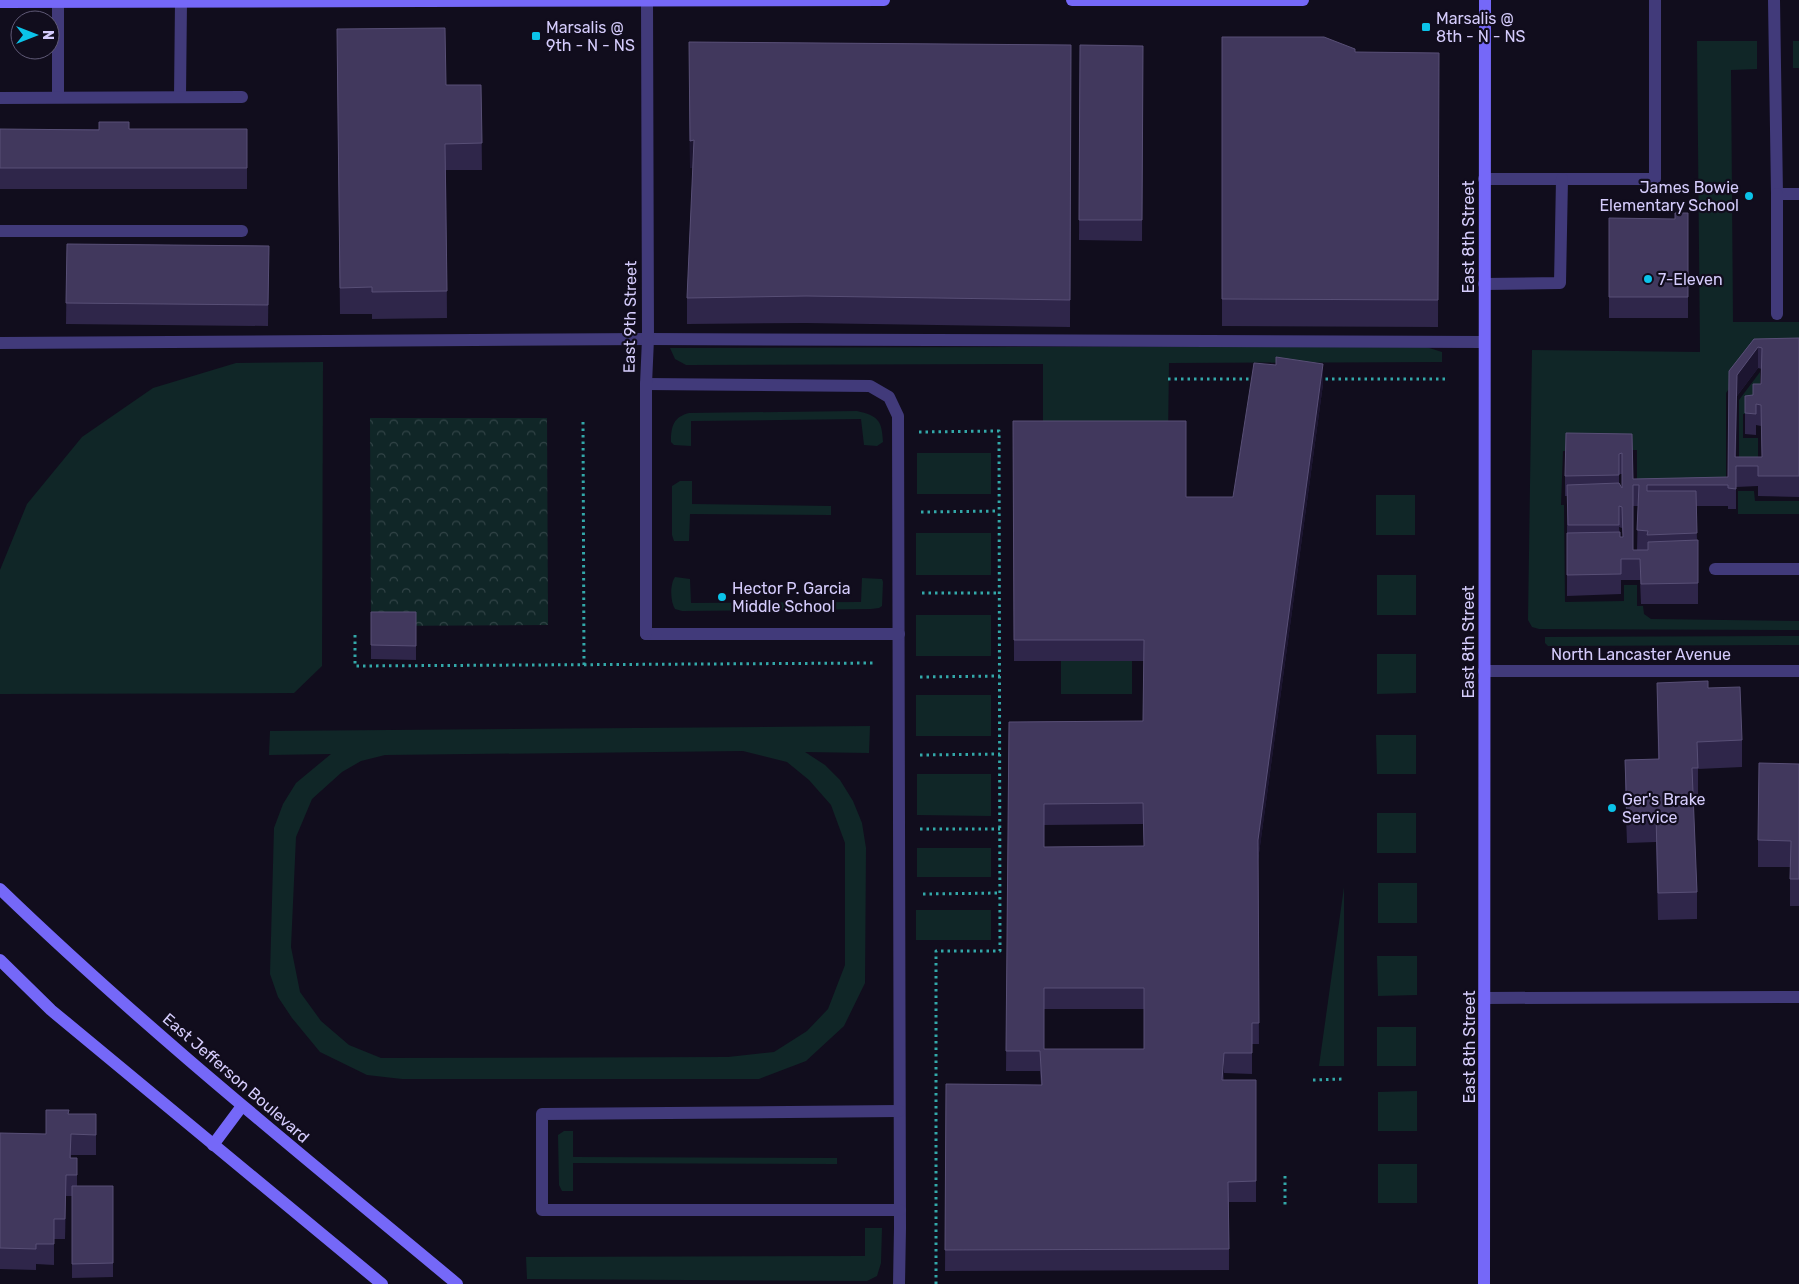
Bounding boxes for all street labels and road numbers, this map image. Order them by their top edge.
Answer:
street label: East 8th Street [1459,180,1478,294]
street label: East 9th Street [620,261,640,373]
street label: East 8th Street [1459,585,1478,699]
street label: North Lancaster Avenue [1551,645,1731,664]
street label: East 8th Street [1460,990,1479,1104]
street label: East Jefferson Boulevard [159,1009,313,1147]

